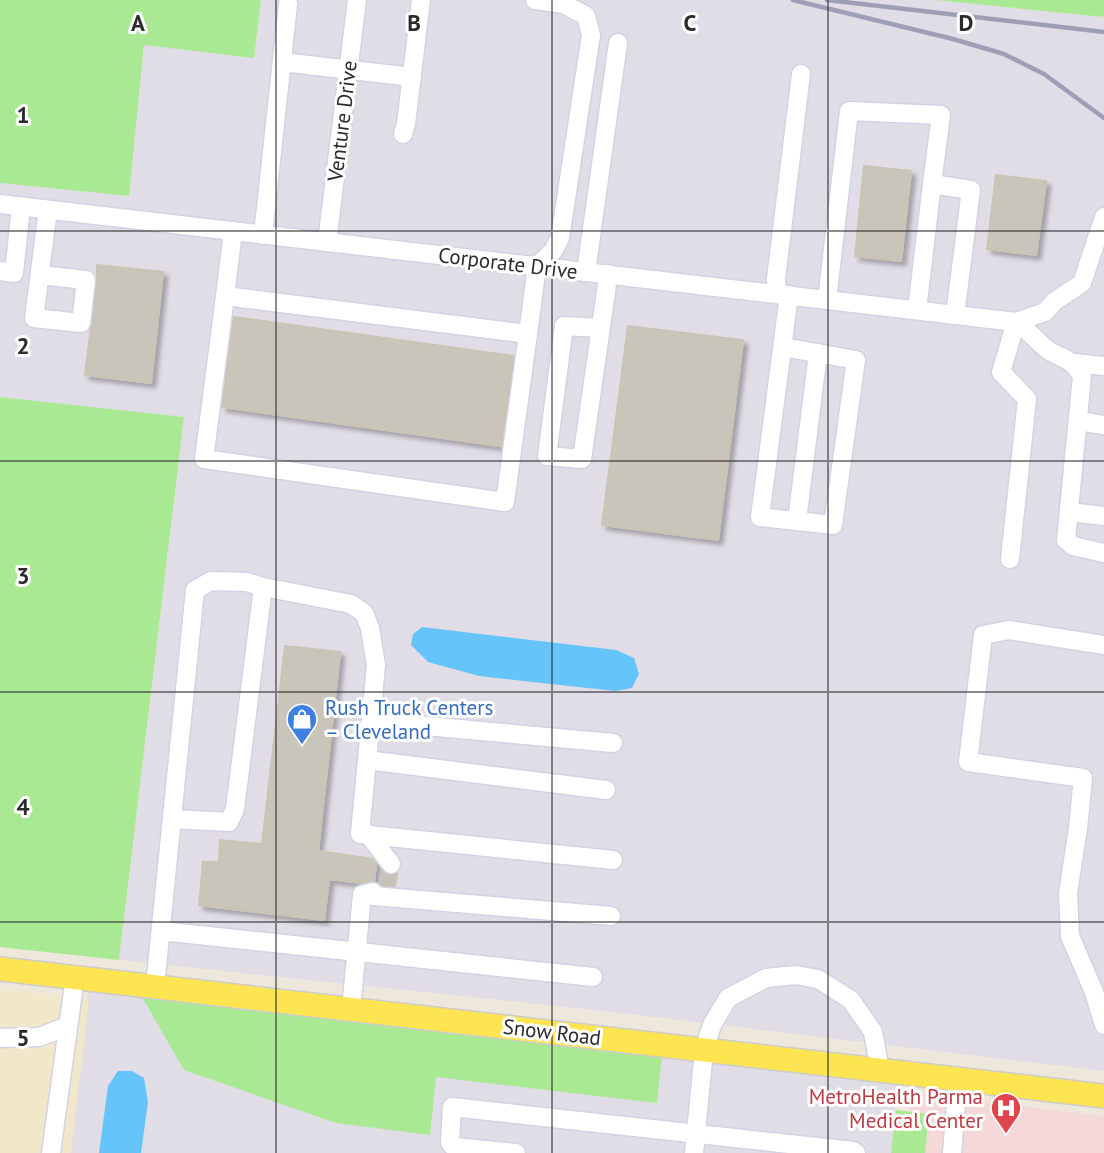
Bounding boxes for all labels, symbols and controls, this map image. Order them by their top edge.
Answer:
text: A [131,8,145,37]
text: B [407,8,421,37]
text: C [684,8,697,37]
text: D [959,8,973,37]
street label: Venture Drive [321,59,363,184]
text: 1 [16,100,30,129]
street label: Corporate Drive [437,241,579,285]
text: 2 [16,331,30,360]
text: 3 [16,561,30,590]
place label: Rush Truck Centers – Cleveland [325,694,493,745]
shop icon: Rush Truck Centers – Cleveland [285,702,319,746]
text: 4 [16,792,30,821]
street label: Snow Road [501,1013,603,1051]
text: 5 [16,1023,30,1052]
place label: MetroHealth Parma Medical Center [809,1083,983,1134]
hospital icon: MetroHealth Parma Medical Center [989,1091,1023,1135]

